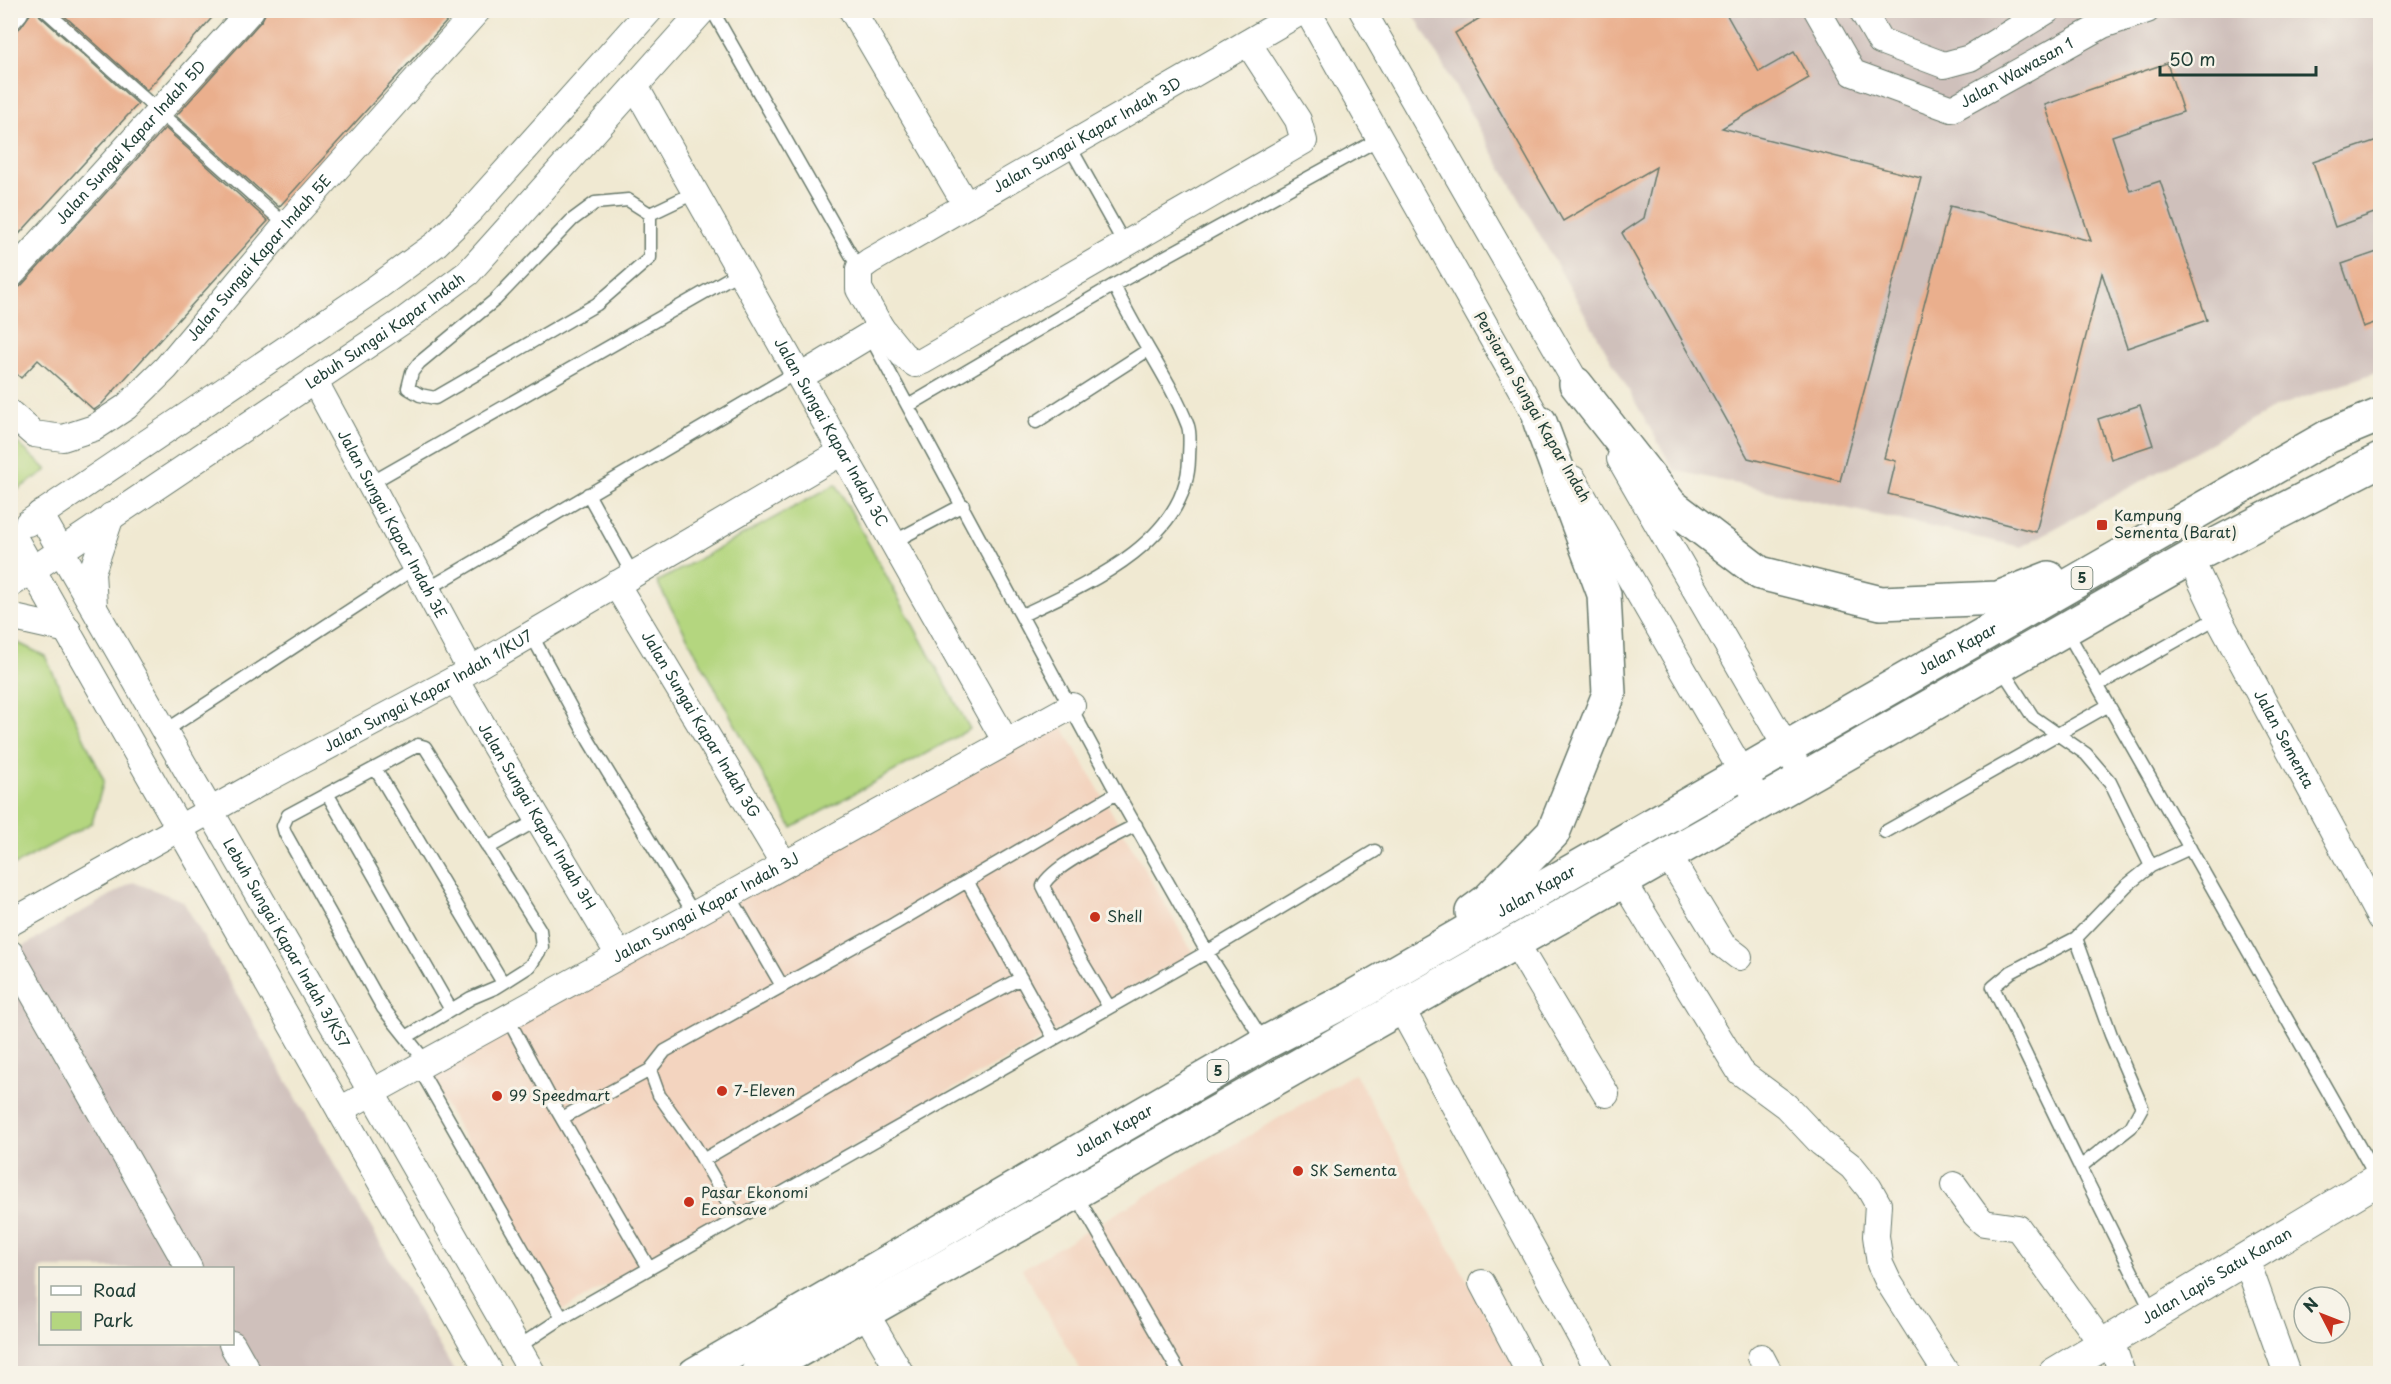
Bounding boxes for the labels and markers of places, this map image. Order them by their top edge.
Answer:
place label: Kampung Sementa (Barat) [2114,503,2237,543]
marker: Kampung Sementa (Barat) [2095,518,2109,532]
place label: Shell [1107,904,1142,927]
marker: Shell [1088,910,1102,924]
place label: 7-Eleven [734,1078,795,1101]
place label: 99 Speedmart [509,1083,610,1106]
marker: 7-Eleven [715,1084,729,1098]
marker: 99 Speedmart [490,1089,504,1103]
place label: SK Sementa [1310,1158,1397,1181]
marker: SK Sementa [1291,1164,1305,1178]
place label: Pasar Ekonomi Econsave [701,1180,808,1220]
marker: Pasar Ekonomi Econsave [682,1195,696,1209]

